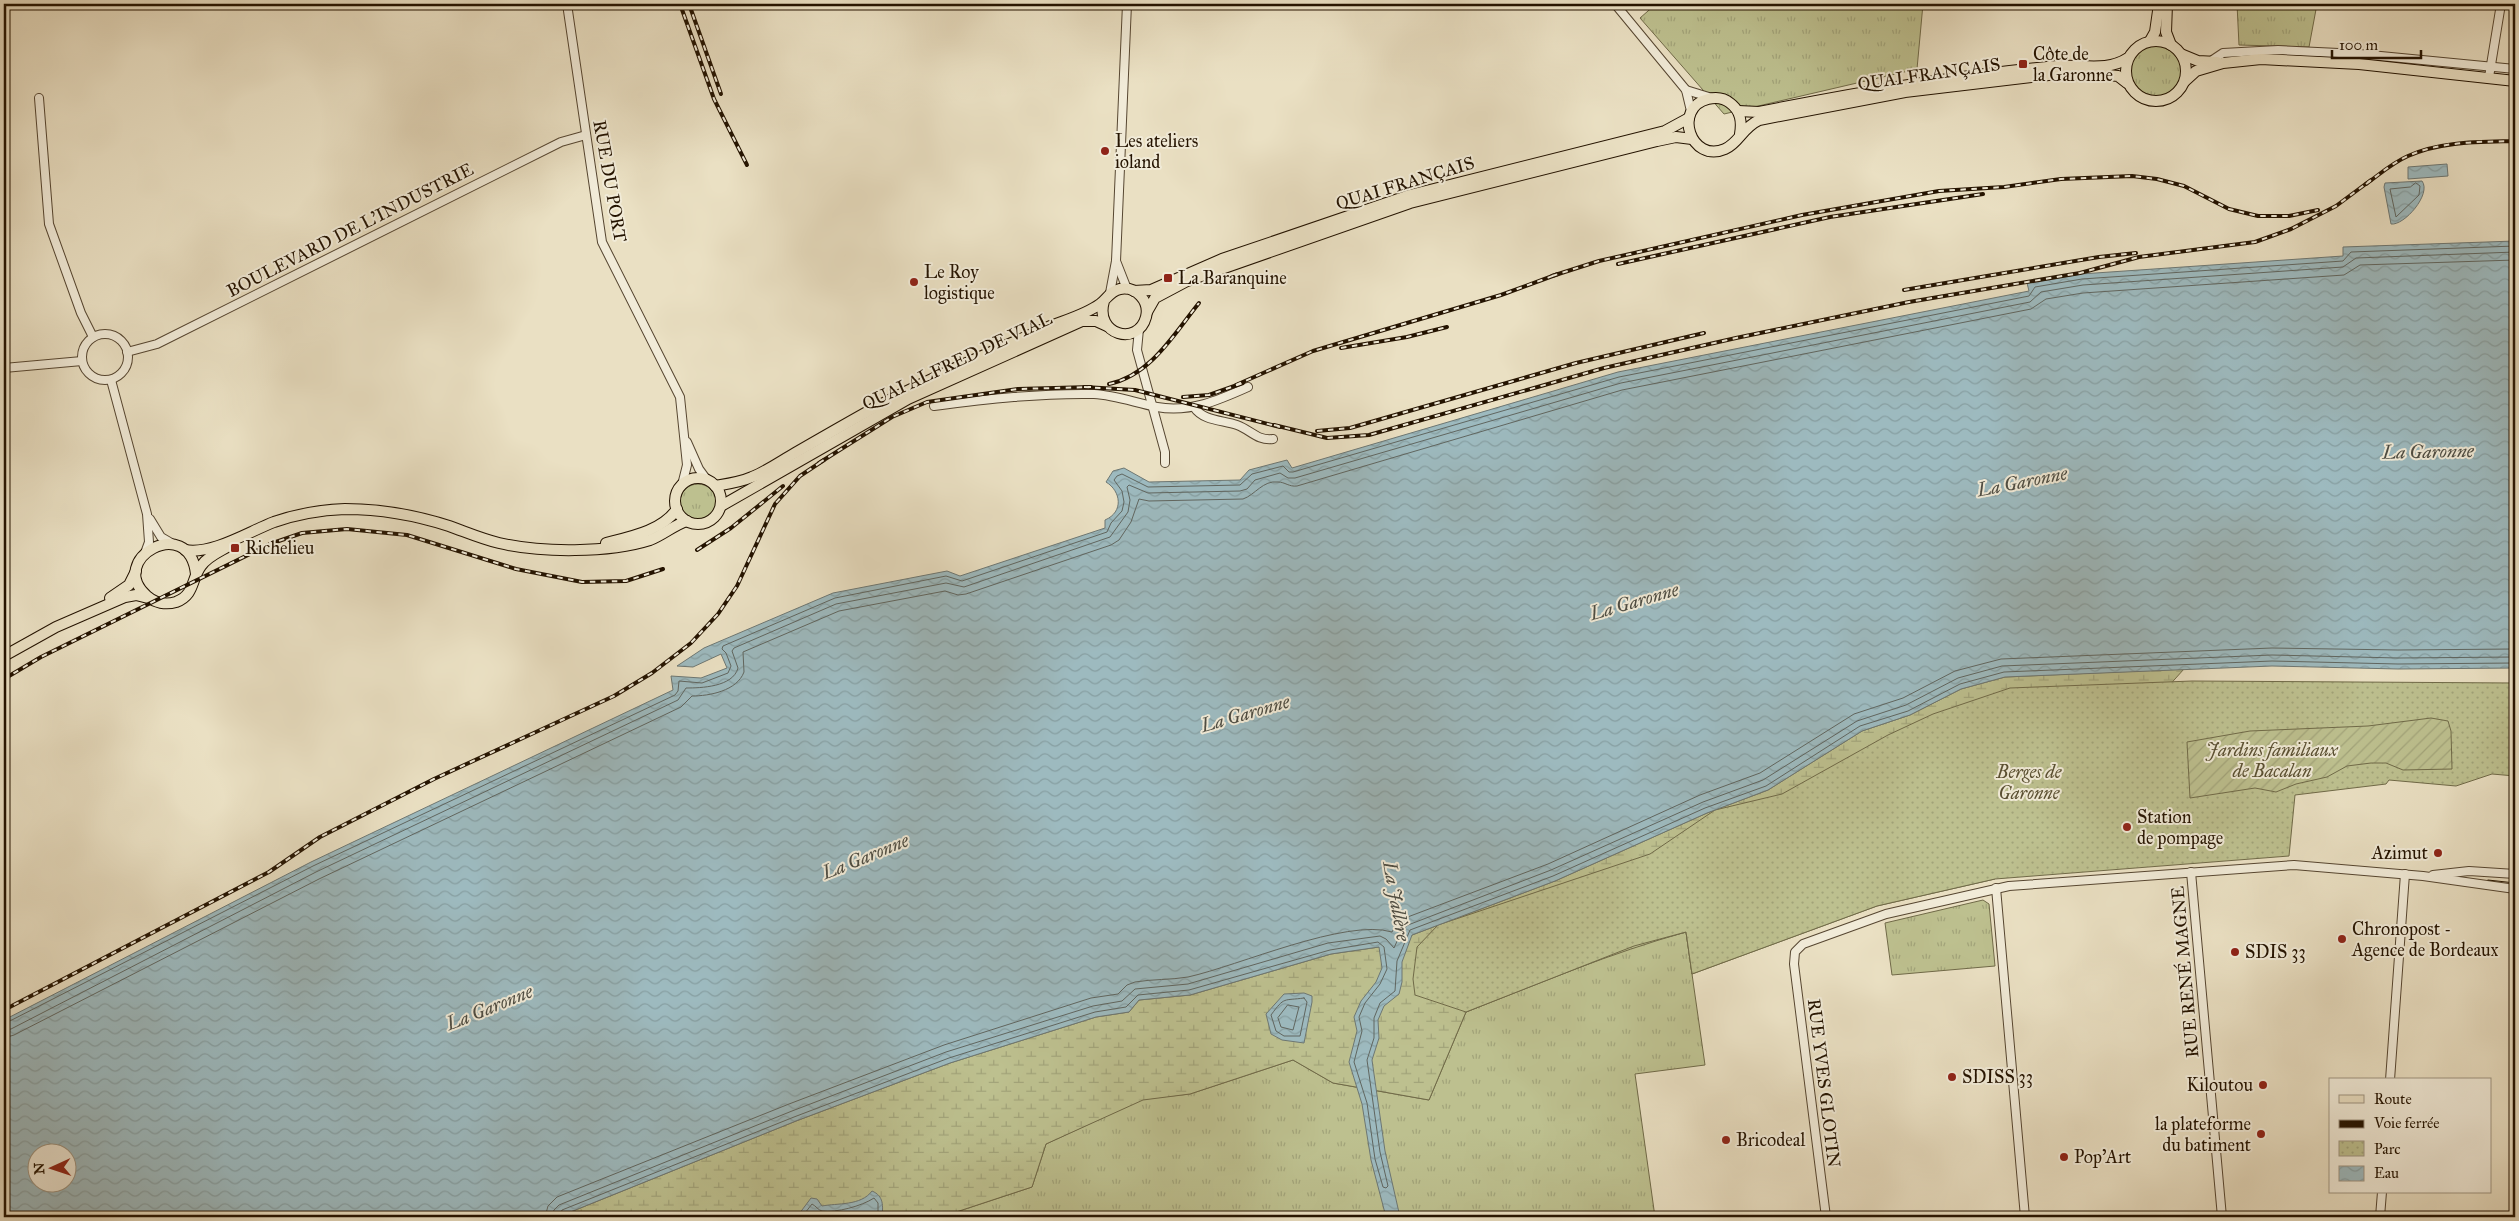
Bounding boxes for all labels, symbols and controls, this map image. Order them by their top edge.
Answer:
scale bar [2332,28,2420,60]
text: 100 m [2339,36,2379,54]
place label: Côte de la Garonne [2033,43,2113,86]
street label: QUAI FRANÇAIS [1856,53,2002,95]
marker: Côte de la Garonne [2017,58,2029,70]
street label: RUE DU PORT [588,118,632,244]
place label: Les ateliers ioland [1115,130,1198,173]
marker: Les ateliers ioland [1099,145,1111,157]
street label: QUAI FRANÇAIS [1333,151,1477,215]
street label: BOULEVARD DE L'INDUSTRIE [223,158,477,302]
place label: Le Roy logistique [924,261,995,305]
place label: La Baranquine [1178,267,1287,290]
marker: La Baranquine [1162,272,1174,284]
marker: Le Roy logistique [908,276,920,288]
street label: QUAI ALFRED DE VIAL [859,307,1056,415]
water label: La Garonne [2381,439,2475,464]
water label: La Garonne [1974,461,2070,502]
place label: Richelieu [245,537,315,559]
marker: Richelieu [229,542,241,554]
water label: La Garonne [1586,578,1682,625]
water label: La Garonne [1197,690,1293,737]
park label: Jardins familiaux de Bacalan [2205,739,2339,782]
park label: Berges de Garonne [1996,761,2063,804]
place label: Station de pompage [2137,806,2223,850]
marker: Station de pompage [2121,821,2133,833]
water label: La Garonne [818,828,913,885]
place label: Azimut [2371,842,2429,864]
marker: Azimut [2432,847,2444,859]
water label: La Jallère [1378,858,1415,944]
street label: RUE RENÉ MAGNE [2165,885,2203,1059]
place label: Chronopost - Agence de Bordeaux [2351,918,2499,962]
marker: Chronopost - Agence de Bordeaux [2336,933,2348,945]
place label: SDIS 33 [2245,941,2306,963]
marker: SDIS 33 [2229,946,2241,958]
water label: La Garonne [442,979,537,1036]
street label: RUE YVES GLOTIN [1803,997,1845,1169]
place label: SDISS 33 [1962,1066,2033,1088]
marker: SDISS 33 [1946,1071,1958,1083]
place label: Kiloutou [2187,1074,2253,1096]
legend [2329,1078,2492,1194]
marker: Kiloutou [2257,1079,2269,1091]
text: Route [2374,1090,2412,1108]
place label: la plateforme du batiment [2155,1113,2252,1156]
text: Voie ferrée [2373,1114,2439,1132]
marker: la plateforme du batiment [2255,1128,2267,1140]
place label: Bricodeal [1736,1129,1805,1151]
marker: Bricodeal [1720,1134,1732,1146]
text: Parc [2374,1140,2401,1158]
north arrow [28,1144,78,1194]
place label: Pop’Art [2074,1146,2132,1168]
marker: Pop’Art [2058,1151,2070,1163]
text: N [31,1162,48,1175]
text: Eau [2374,1164,2399,1182]

